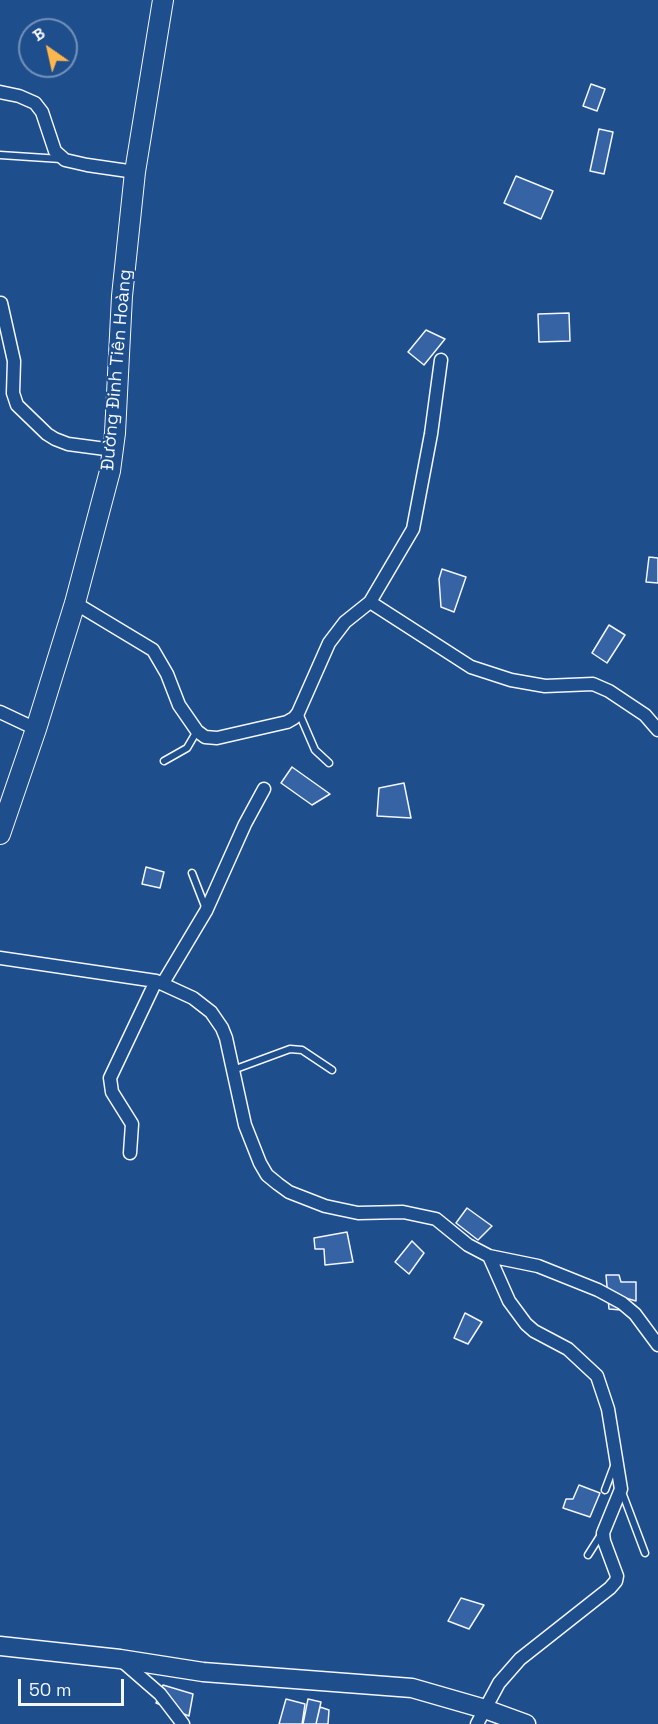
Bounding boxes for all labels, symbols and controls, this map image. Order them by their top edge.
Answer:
north arrow [18,18,78,78]
text: B [28,23,49,46]
street label: Đường Đinh Tiên Hoàng [97,268,137,472]
scale bar [21,1667,128,1705]
text: 50 m [29,1678,71,1701]

